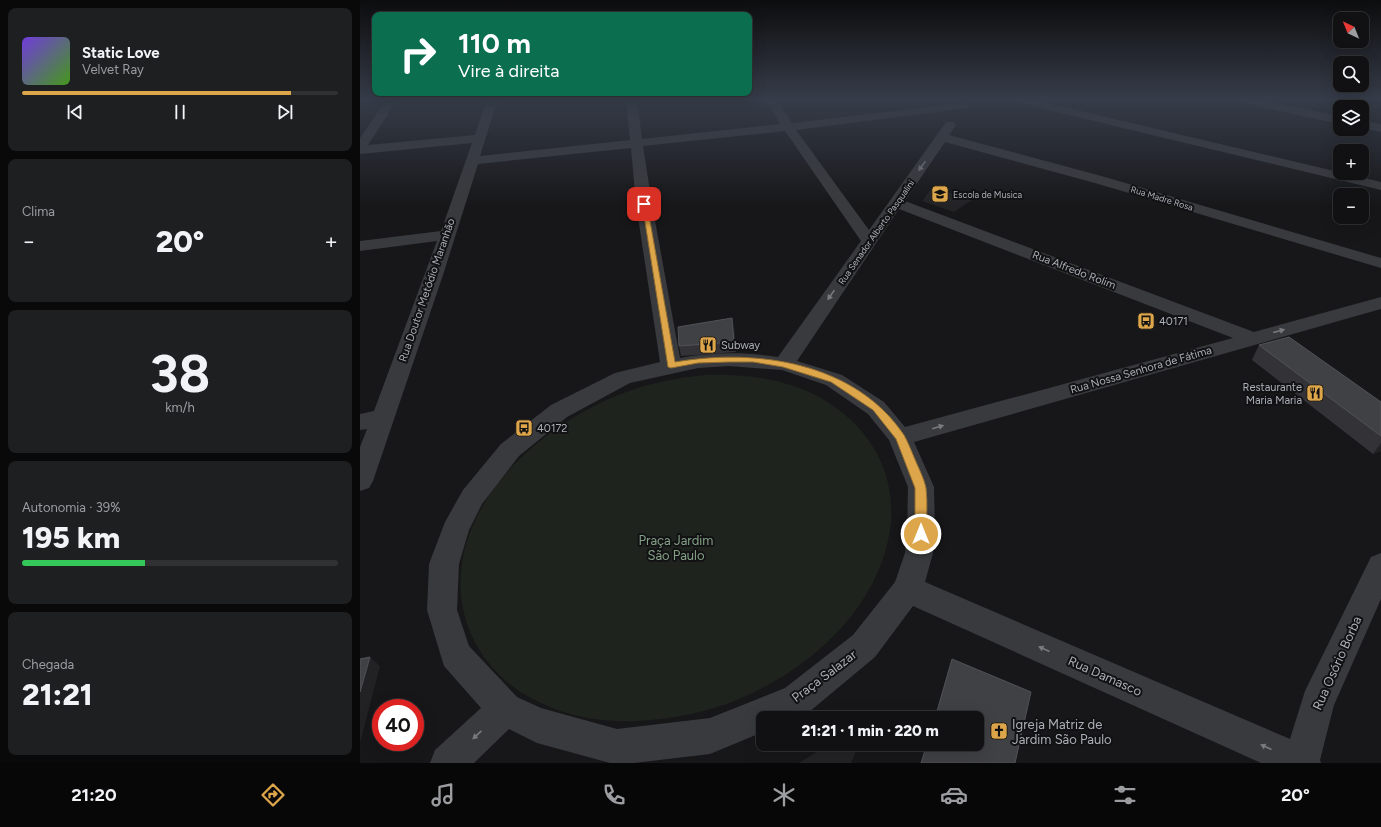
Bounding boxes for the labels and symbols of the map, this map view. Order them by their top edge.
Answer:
north arrow [1333,12,1369,48]
one-way arrow [918,161,926,171]
street label: Rua Senador Alberto Pasqualini [836,178,916,286]
street label: Rua Madre Rosa [1129,183,1195,213]
school or university icon: Escola de Musica [930,184,950,204]
pin [627,187,661,221]
place label: Escola de Musica [953,189,1023,200]
street label: Rua Doutor Metódio Maranhão [396,217,458,363]
street label: Rua Alfredo Rolim [1031,248,1117,292]
one-way arrow [827,290,835,301]
bus stop icon: 40171 [1136,311,1156,331]
place label: 40171 [1159,315,1188,328]
one-way arrow [1273,328,1285,334]
restaurant icon: Subway [698,335,718,355]
place label: Subway [721,339,760,352]
street label: Rua Nossa Senhora de Fátima [1069,344,1213,396]
place label: Restaurante Maria Maria [1243,381,1302,407]
restaurant icon: Restaurante Maria Maria [1305,383,1325,403]
bus stop icon: 40172 [514,418,534,438]
place label: 40172 [537,422,567,435]
one-way arrow [932,424,944,430]
position arrow [900,513,942,555]
park label: Praça Jardim São Paulo [639,533,713,563]
street label: Rua Osório Borba [1310,614,1364,712]
one-way arrow [1039,646,1050,652]
street label: Praça Salazar [789,647,860,705]
street label: Rua Damasco [1066,653,1144,699]
speed limit sign: 40 [372,699,424,751]
place label: Igreja Matriz de Jardim São Paulo [1012,717,1112,747]
church icon: Igreja Matriz de Jardim São Paulo [989,721,1009,741]
one-way arrow [472,731,482,740]
one-way arrow [1260,744,1271,750]

